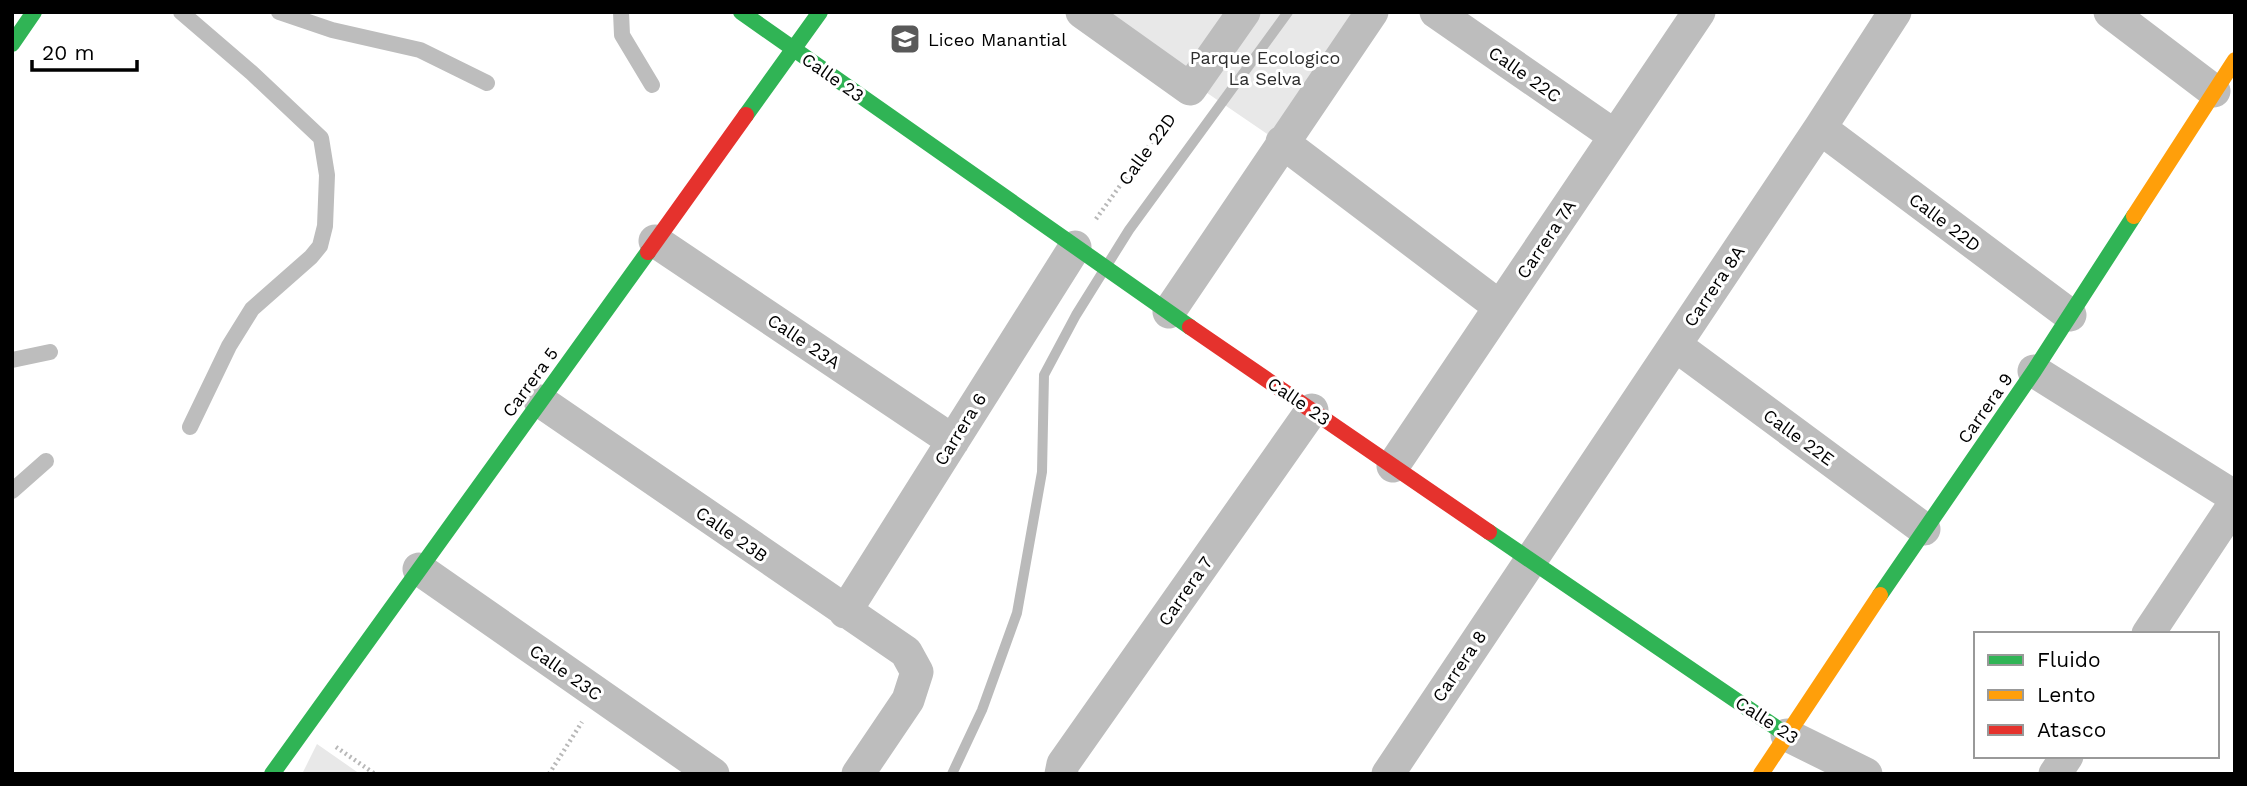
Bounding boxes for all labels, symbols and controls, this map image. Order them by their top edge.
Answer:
school or university icon: Liceo Manantial [888,22,922,56]
scale bar [32,28,136,72]
place label: Liceo Manantial [928,29,1067,50]
text: 20 m [42,40,94,65]
street label: Calle 22C [1485,41,1565,107]
park label: Parque Ecologico La Selva [1190,47,1340,89]
street label: Calle 23 [798,48,868,106]
street label: Calle 22D [1114,109,1180,189]
street label: Calle 22D [1905,188,1985,256]
street label: Carrera 7A [1512,195,1580,282]
street label: Carrera 8A [1679,241,1749,331]
street label: Calle 23A [764,309,844,373]
street label: Carrera 5 [498,343,562,421]
street label: Carrera 9 [1953,369,2017,447]
street label: Calle 23 [1264,372,1334,430]
street label: Carrera 6 [930,389,990,469]
street label: Calle 22E [1759,404,1839,470]
street label: Calle 23B [692,502,772,566]
street label: Carrera 7 [1154,552,1216,630]
street label: Carrera 8 [1428,626,1490,706]
legend [1974,632,2219,758]
street label: Calle 23C [526,639,606,705]
text: Fluido [2037,647,2101,672]
text: Lento [2037,682,2096,707]
street label: Calle 23 [1731,692,1803,748]
text: Atasco [2037,717,2106,742]

